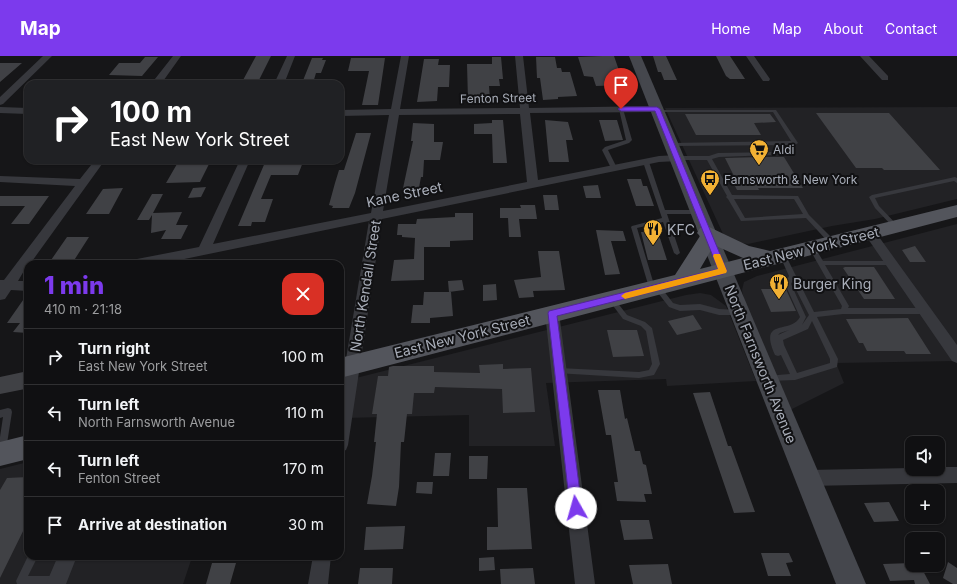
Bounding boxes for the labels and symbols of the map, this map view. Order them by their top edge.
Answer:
pin [604,68,638,109]
street label: Fenton Street [460,90,536,106]
supermarket icon: Aldi [748,138,770,166]
place label: Aldi [773,142,795,157]
bus stop icon: Farnsworth & New York [699,168,721,196]
place label: Farnsworth & New York [724,172,858,187]
street label: Kane Street [364,178,444,210]
street label: North Kendall Street [346,218,384,353]
restaurant icon: KFC [642,218,664,246]
place label: KFC [667,221,695,238]
street label: East New York Street [741,223,881,273]
restaurant icon: Burger King [768,272,790,300]
place label: Burger King [793,275,871,292]
street label: North Farnsworth Avenue [721,282,801,446]
street label: East New York Street [392,311,532,361]
position arrow [555,487,597,529]

